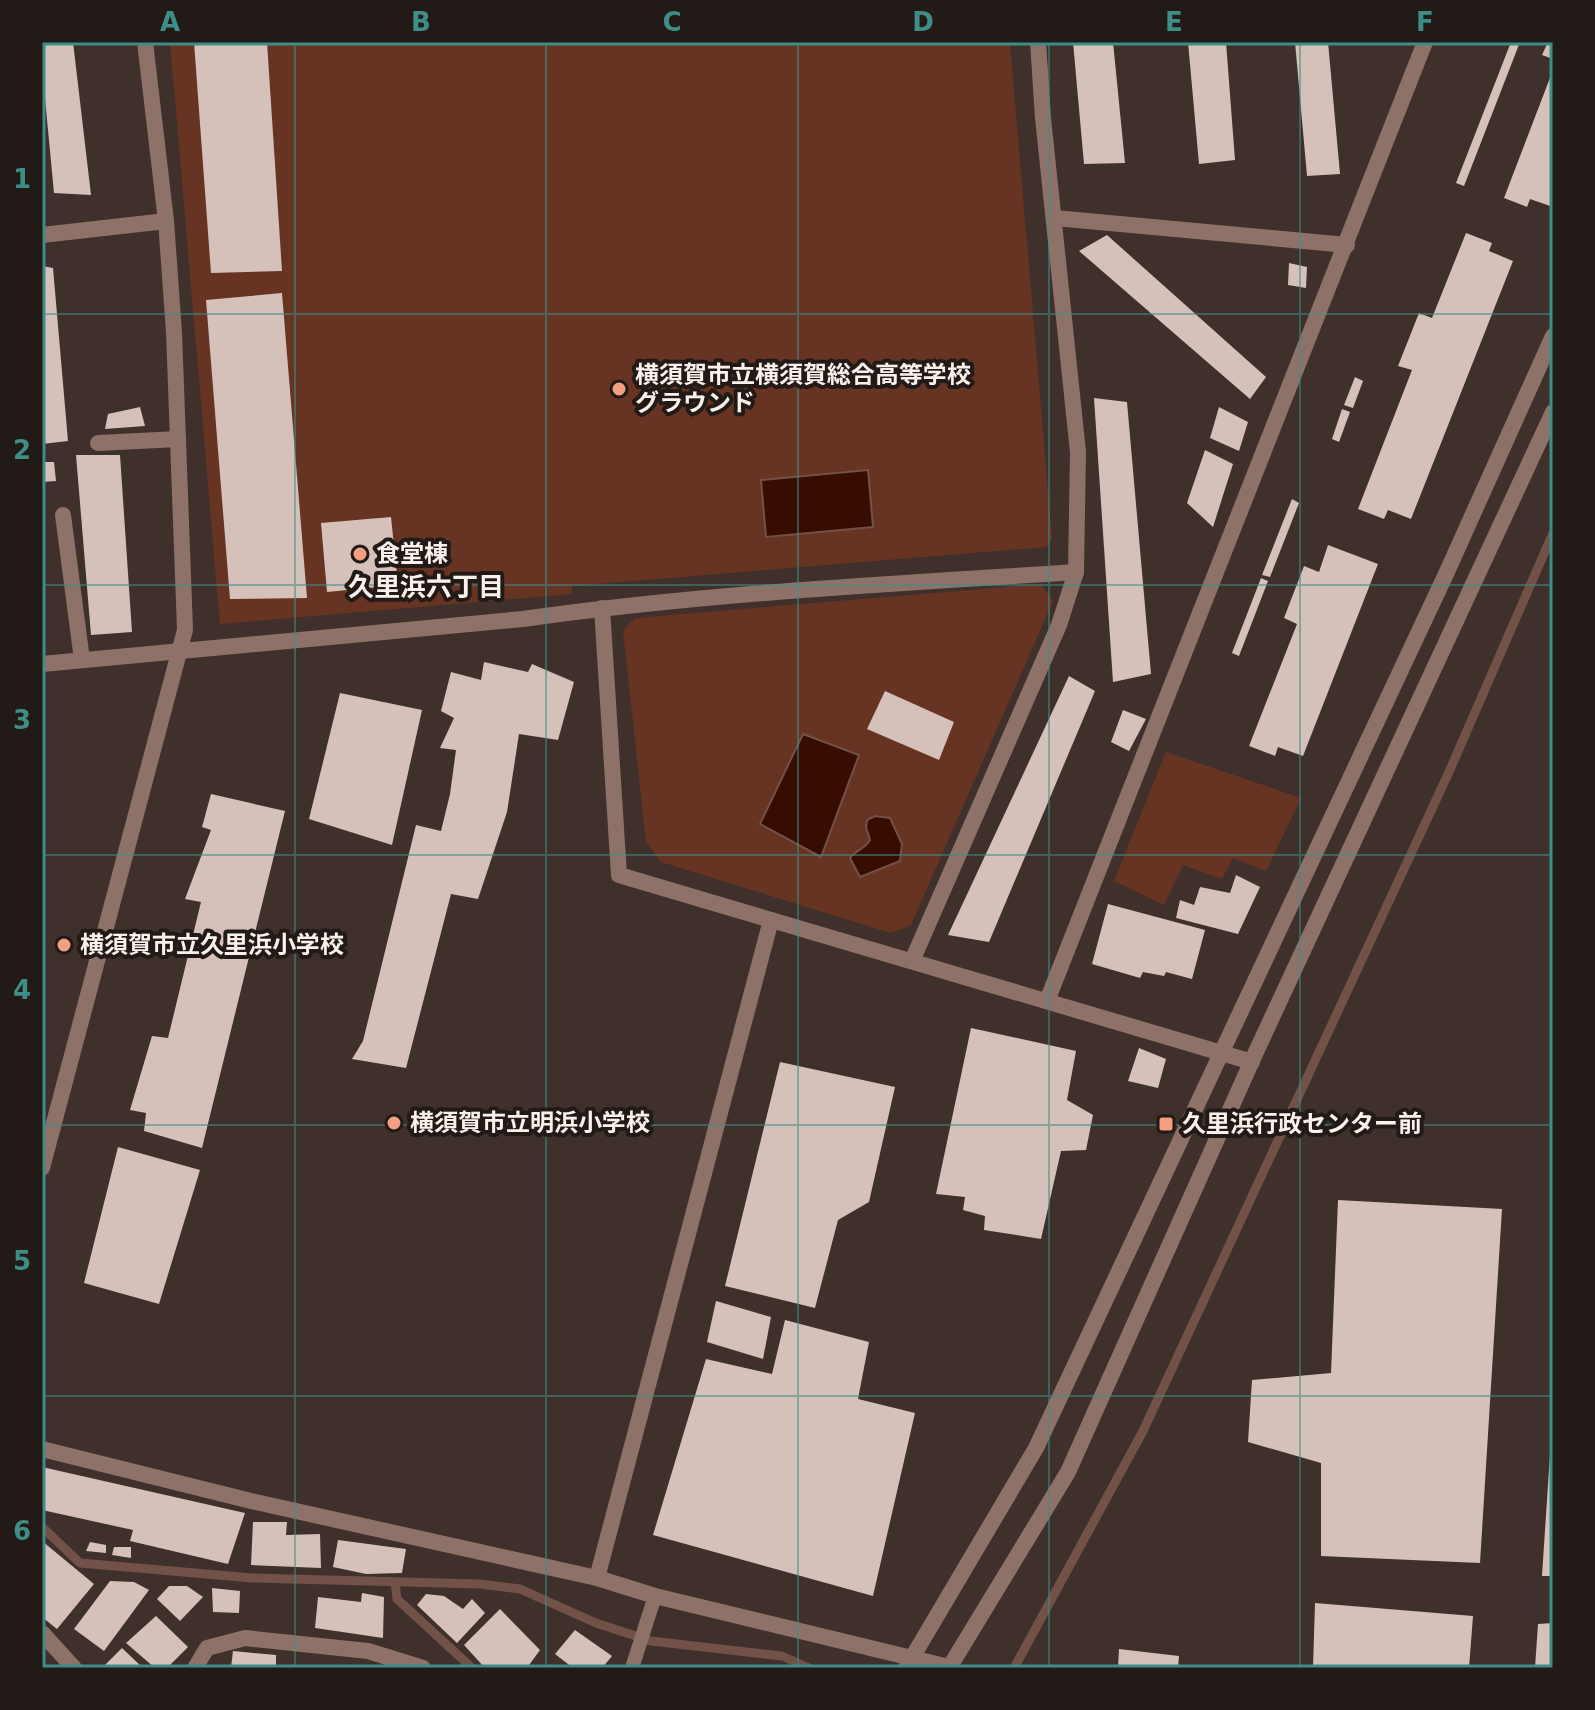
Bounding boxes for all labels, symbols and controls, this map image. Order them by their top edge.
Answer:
text: A [160,7,180,37]
text: B [411,7,431,37]
text: C [662,7,682,37]
text: D [912,7,934,37]
text: E [1165,7,1183,37]
text: F [1416,7,1434,37]
text: 1 [13,164,31,194]
place label: 横須賀市立横須賀総合高等学校 グラウンド [635,361,971,417]
marker: 横須賀市立横須賀総合高等学校 グラウンド [610,380,628,398]
text: 2 [13,435,31,465]
place label: 食堂棟 [376,540,448,568]
marker: 食堂棟 [351,545,369,563]
district label: 久里浜六丁目 [348,572,504,602]
text: 3 [13,705,31,735]
place label: 横須賀市立久里浜小学校 [80,931,344,959]
marker: 横須賀市立久里浜小学校 [55,936,73,954]
text: 4 [13,975,31,1005]
place label: 横須賀市立明浜小学校 [410,1109,650,1137]
place label: 久里浜行政センター前 [1182,1110,1422,1138]
marker: 横須賀市立明浜小学校 [385,1114,403,1132]
marker: 久里浜行政センター前 [1157,1115,1175,1133]
text: 5 [13,1246,31,1276]
text: 6 [13,1516,31,1546]

